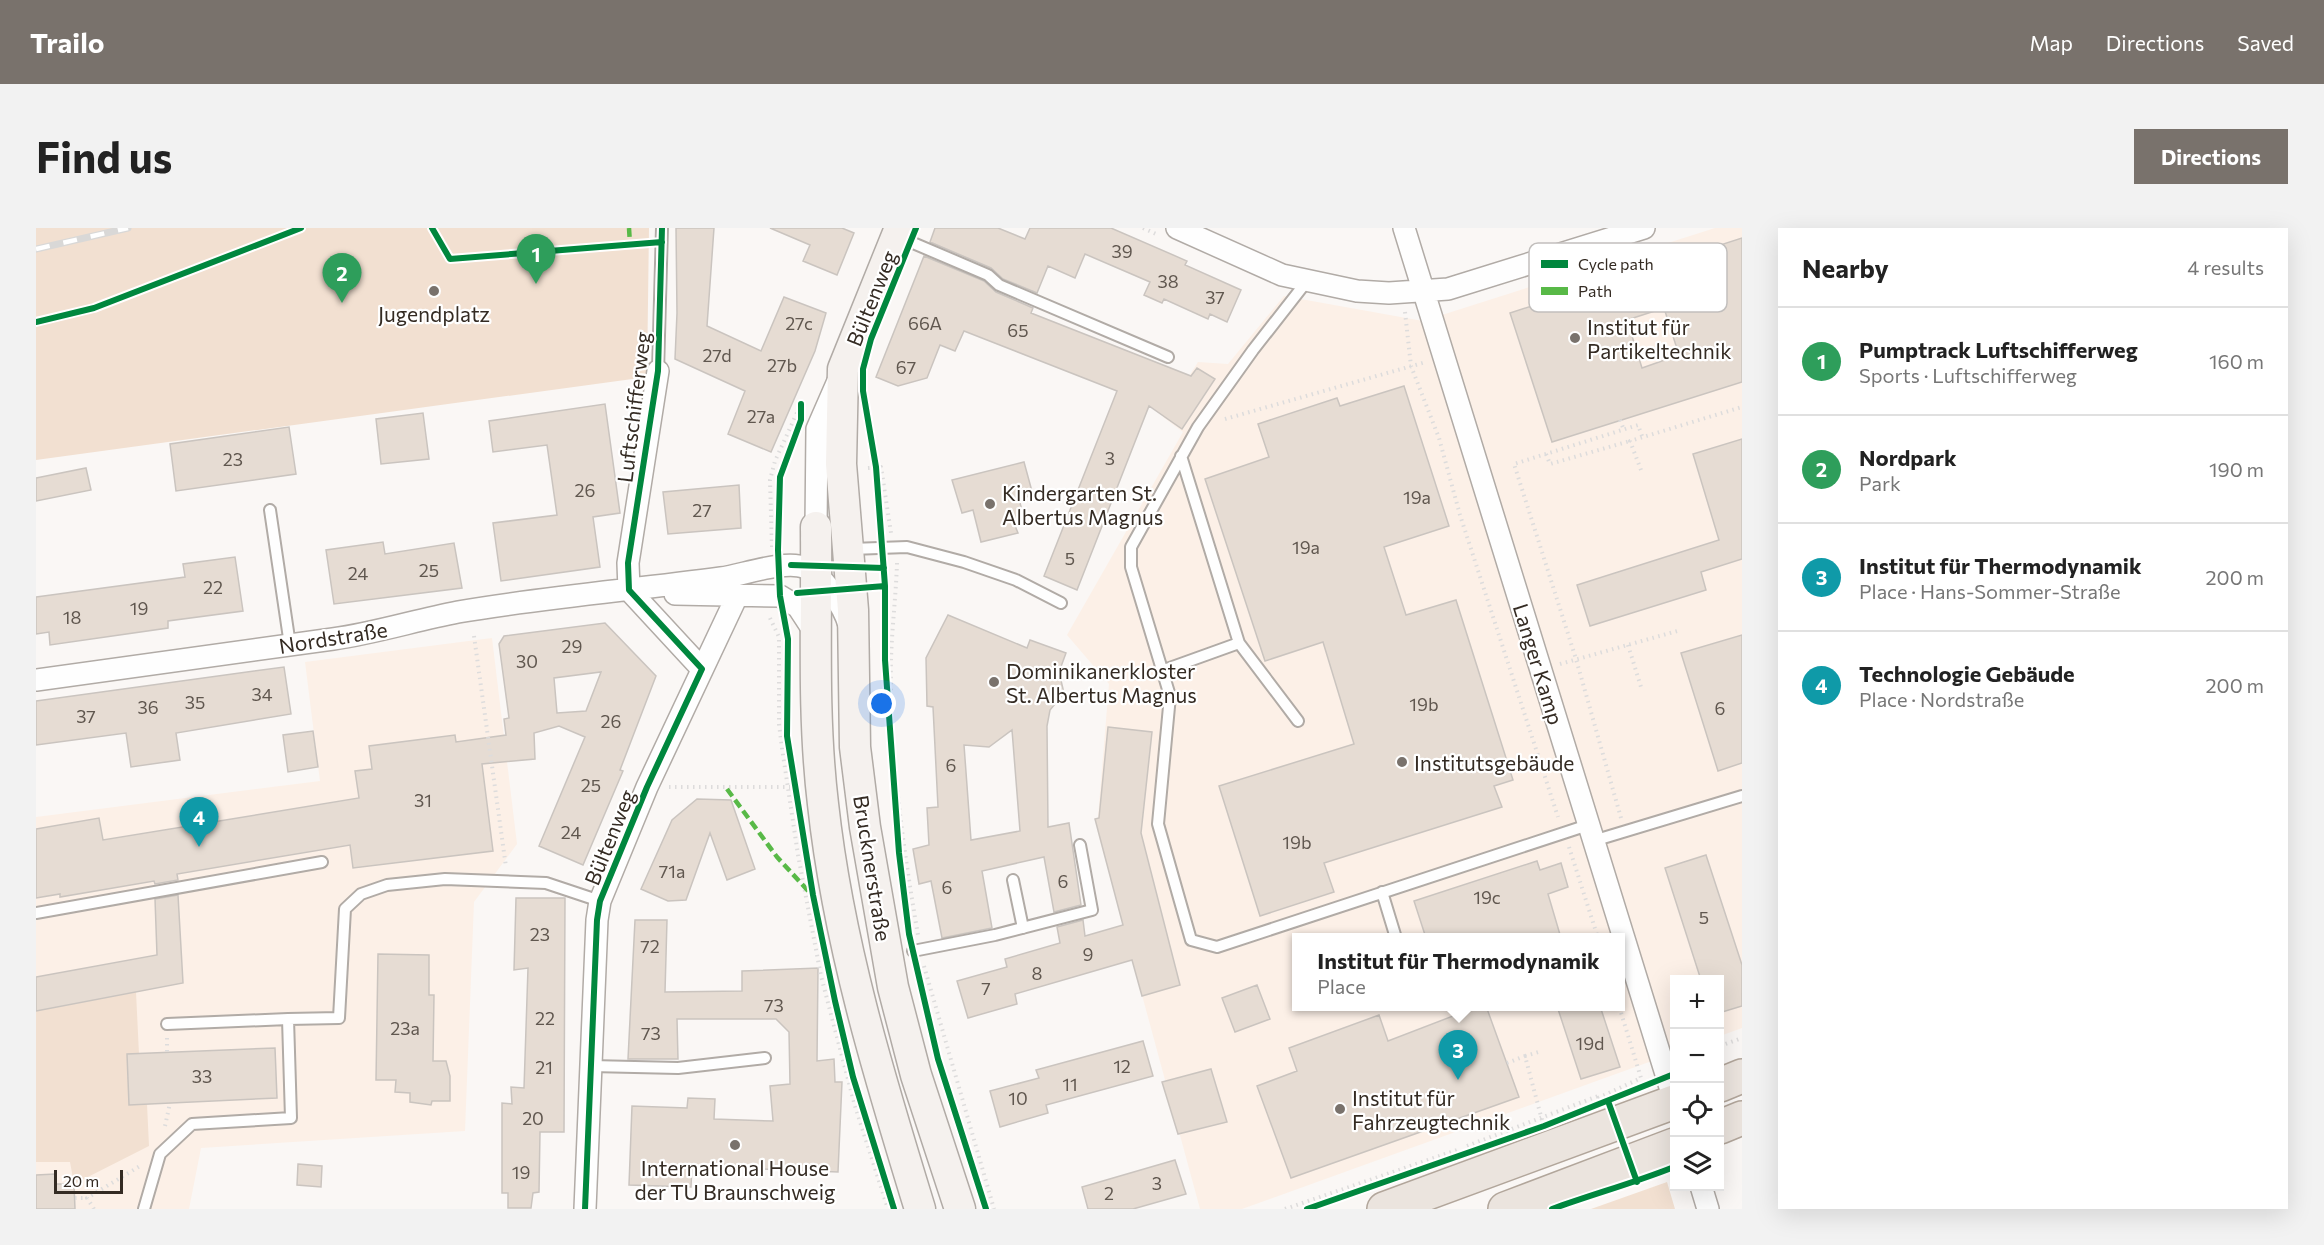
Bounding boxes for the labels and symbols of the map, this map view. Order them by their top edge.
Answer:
pin: 1 [516,235,556,284]
house number: 39 [1111,240,1133,262]
legend [1529,243,1727,312]
street label: Bültenweg [841,247,901,349]
pin: 2 [322,254,362,303]
text: Cycle path [1578,254,1654,273]
house number: 38 [1157,270,1179,292]
text: Path [1578,281,1612,300]
marker: Jugendplatz [427,284,441,298]
house number: 37 [1205,286,1225,308]
place label: Jugendplatz [378,301,490,326]
house number: 27c [785,312,813,334]
house number: 66A [908,312,942,334]
place label: Institut für Partikeltechnik [1587,314,1732,363]
house number: 65 [1007,319,1029,341]
street label: Luftschifferweg [611,330,655,484]
marker: Institut für Partikeltechnik [1568,331,1582,345]
house number: 27d [702,344,732,366]
house number: 27b [767,354,797,376]
house number: 67 [896,356,916,378]
house number: 27a [747,405,775,427]
house number: 3 [1105,447,1115,469]
house number: 23 [223,448,243,470]
house number: 26 [575,479,595,501]
place label: Kindergarten St. Albertus Magnus [1002,480,1163,529]
house number: 19a [1403,486,1431,508]
marker: Kindergarten St. Albertus Magnus [983,497,997,511]
house number: 27 [692,499,712,521]
house number: 19a [1292,536,1320,558]
house number: 5 [1065,547,1075,569]
house number: 25 [419,559,439,581]
house number: 24 [348,562,368,584]
house number: 22 [203,576,223,598]
house number: 19 [130,597,148,619]
street label: Langer Kamp [1509,600,1569,728]
house number: 18 [63,606,81,628]
street label: Nordstraße [277,616,389,658]
house number: 29 [562,635,582,657]
house number: 30 [516,650,538,672]
place label: Dominikanerkloster St. Albertus Magnus [1006,658,1197,707]
marker: Dominikanerkloster St. Albertus Magnus [987,675,1001,689]
house number: 34 [251,683,273,705]
your location [867,689,896,718]
house number: 35 [185,691,205,713]
house number: 19b [1409,693,1439,715]
house number: 36 [137,696,159,718]
house number: 6 [1715,697,1725,719]
house number: 37 [76,705,96,727]
house number: 26 [601,710,621,732]
place label: Institutsgebäude [1414,750,1574,775]
house number: 6 [946,754,956,776]
marker: Institutsgebäude [1395,755,1409,769]
house number: 25 [581,774,601,796]
street label: Bültenweg [579,786,639,888]
house number: 31 [414,789,432,811]
street label: Brucknerstraße [849,793,897,943]
pin: 4 [180,798,218,847]
house number: 24 [561,821,581,843]
house number: 19b [1282,831,1312,853]
house number: 71a [659,860,685,882]
house number: 6 [1058,870,1068,892]
house number: 6 [942,876,952,898]
house number: 19c [1473,886,1501,908]
house number: 5 [1699,906,1709,928]
house number: 23 [530,923,550,945]
house number: 72 [640,935,660,957]
house number: 9 [1083,943,1093,965]
house number: 8 [1032,962,1043,984]
house number: 7 [981,977,991,999]
house number: 73 [764,994,784,1016]
house number: 22 [535,1007,555,1029]
house number: 23a [390,1017,420,1039]
house number: 73 [641,1022,661,1044]
pin: 3 [1438,1030,1478,1080]
house number: 19d [1575,1032,1605,1054]
house number: 12 [1113,1055,1131,1077]
house number: 21 [535,1056,553,1078]
house number: 33 [192,1065,212,1087]
house number: 11 [1062,1073,1078,1095]
place label: Institut für Fahrzeugtechnik [1352,1085,1510,1134]
house number: 10 [1008,1087,1028,1109]
marker: Institut für Fahrzeugtechnik [1333,1102,1347,1116]
house number: 20 [522,1107,544,1129]
marker: International House der TU Braunschweig [728,1138,742,1152]
place label: International House der TU Braunschweig [635,1155,835,1204]
house number: 19 [512,1161,530,1183]
scale bar [54,1167,123,1194]
house number: 3 [1152,1172,1162,1194]
house number: 2 [1104,1182,1114,1204]

